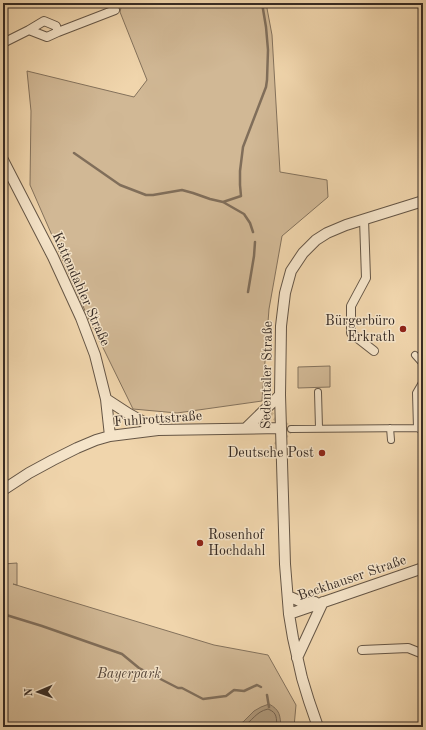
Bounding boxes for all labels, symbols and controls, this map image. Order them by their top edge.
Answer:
street label: Kattendahler Straße [50,230,112,348]
place label: Bürgerbüro Erkrath [325,314,395,344]
street label: Sedentaler Straße [259,321,275,429]
marker: Bürgerbüro Erkrath [398,324,408,334]
street label: Fuhlrottstraße [113,409,203,429]
place label: Deutsche Post [227,446,314,460]
marker: Deutsche Post [317,448,327,458]
place label: Rosenhof Hochdahl [208,528,266,558]
marker: Rosenhof Hochdahl [195,538,205,548]
street label: Beckhauser Straße [296,553,408,603]
park label: Bayerpark [96,667,161,682]
north arrow [18,672,58,712]
text: N [24,687,35,697]

